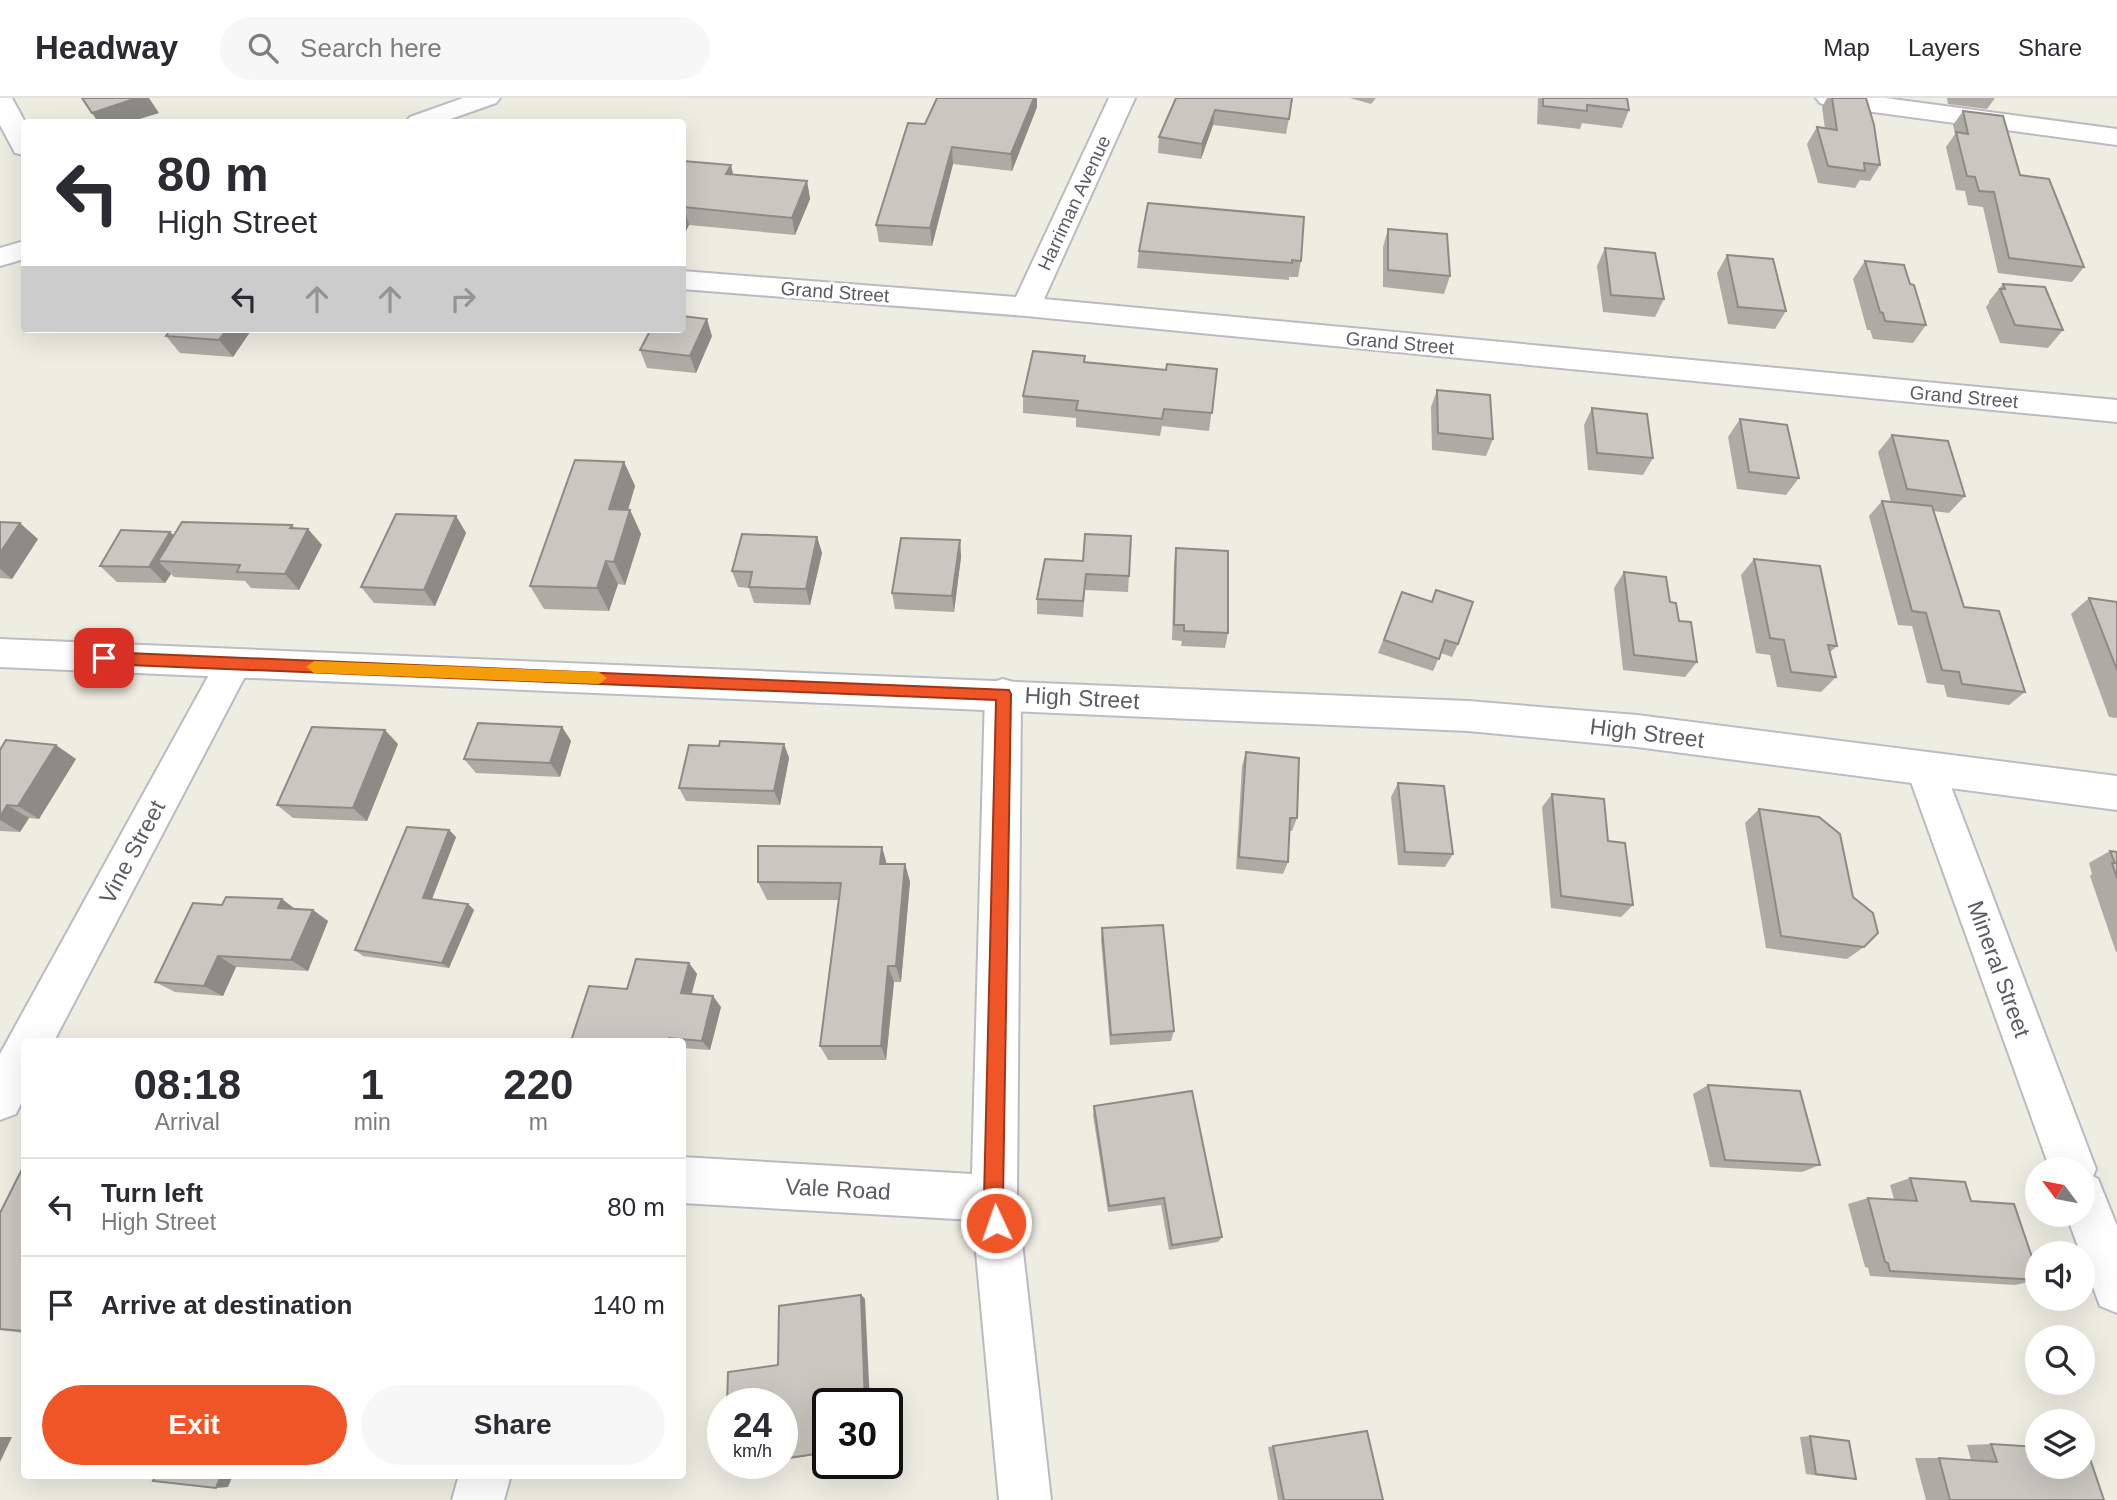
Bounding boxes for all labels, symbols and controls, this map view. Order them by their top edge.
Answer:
search box [220,17,710,80]
text: Headway [35,29,178,66]
icon: search [244,29,282,67]
text: Search here [300,33,442,63]
text: Map [1823,34,1870,61]
text: Layers [1908,34,1980,61]
text: Share [2018,34,2082,61]
street label: Harriman Avenue [1034,132,1114,274]
icon: left [42,147,133,238]
text: 80 m [157,147,269,201]
text: High Street [157,204,317,240]
street label: Grand Street [780,278,891,306]
icon: left [225,280,263,318]
icon: ahead [298,280,336,318]
icon: ahead [371,280,409,318]
icon: right [444,280,482,318]
street label: Grand Street [1345,328,1456,358]
street label: Grand Street [1909,382,2020,412]
pin [74,628,134,688]
icon: arrive [85,639,123,677]
street label: High Street [1024,682,1141,714]
street label: High Street [1588,713,1706,753]
street label: Vine Street [94,795,170,908]
street label: Mineral Street [1962,897,2036,1041]
text: 08:18 [134,1061,241,1108]
text: 1 [360,1061,384,1108]
text: 220 [503,1061,573,1108]
text: Arrival [155,1109,220,1135]
text: min [354,1109,391,1135]
text: m [529,1109,548,1135]
north arrow [2025,1157,2095,1227]
map controls [2025,1157,2095,1479]
street label: Vale Road [785,1173,891,1205]
text: Turn left [101,1178,203,1208]
position arrow [959,1186,1033,1260]
icon: left [42,1188,80,1226]
text: 80 m [607,1192,665,1222]
text: High Street [101,1209,216,1235]
button: sound [2025,1241,2095,1311]
icon: arrive [42,1286,80,1324]
text: Arrive at destination [101,1290,352,1320]
text: 140 m [593,1290,665,1320]
button: search [2025,1325,2095,1395]
button: Exit [42,1385,347,1465]
button: Share [361,1385,665,1465]
speed limit sign: 30 [812,1388,903,1479]
text: 24 [733,1405,772,1444]
button: layers [2025,1409,2095,1479]
text: km/h [733,1441,772,1461]

